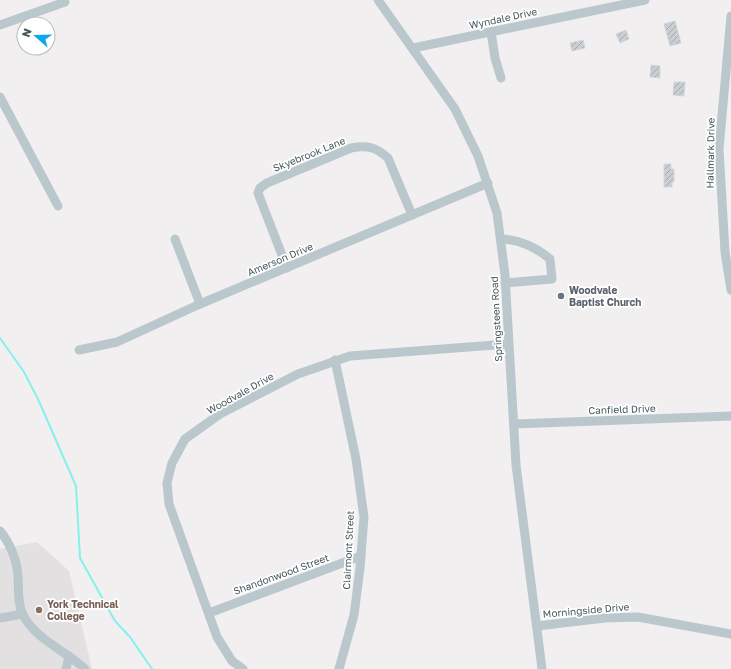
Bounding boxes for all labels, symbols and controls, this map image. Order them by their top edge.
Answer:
street label: Wyndale Drive [468,5,538,31]
north arrow [16,16,56,56]
text: N [19,26,34,39]
street label: Hallmark Drive [703,117,717,189]
street label: Skyebrook Lane [271,134,347,174]
street label: Amerson Drive [245,240,315,278]
street label: Springsteen Road [488,276,504,362]
place label: Woodvale Baptist Church [569,284,641,308]
marker: Woodvale Baptist Church [556,291,566,301]
street label: Woodvale Drive [205,370,276,416]
street label: Canfield Drive [588,402,656,416]
street label: Clairmont Street [340,510,356,590]
street label: Shandonwood Street [232,551,330,597]
place label: York Technical College [47,598,119,622]
street label: Morningside Drive [542,600,630,620]
marker: York Technical College [34,605,44,615]

